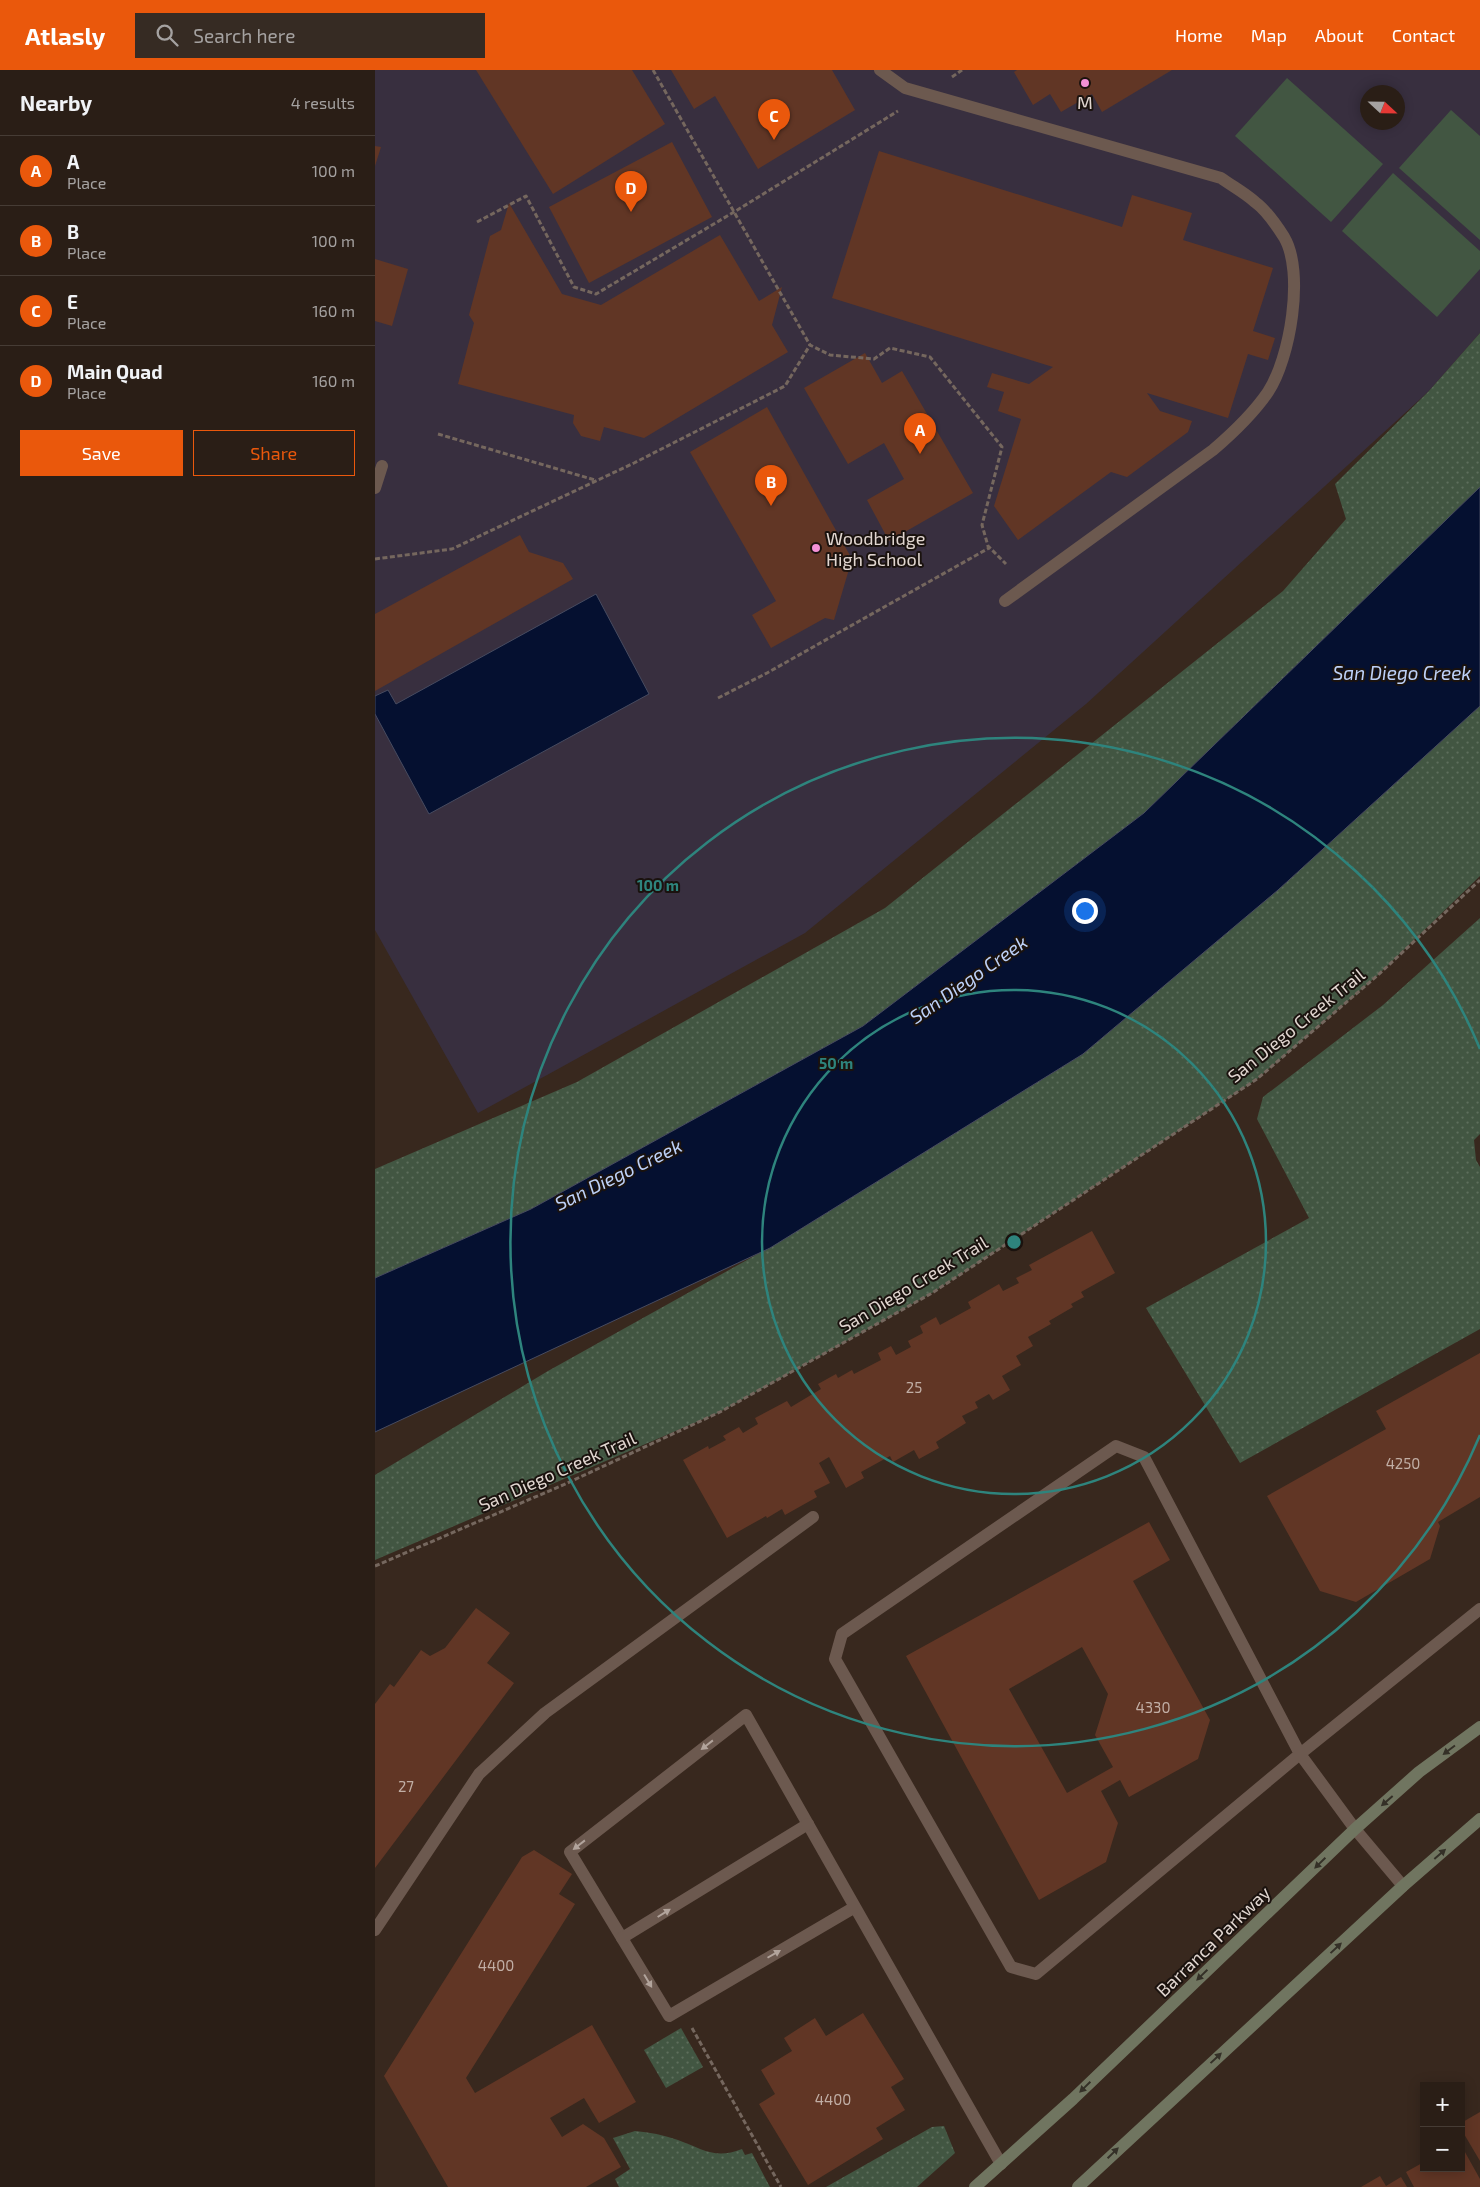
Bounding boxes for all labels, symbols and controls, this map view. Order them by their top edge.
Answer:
search box [135,13,485,58]
text: Atlasly [25,21,105,50]
icon: search [153,21,181,49]
text: Search here [193,24,295,47]
text: Home [1175,24,1223,46]
text: Map [1251,24,1287,46]
text: About [1315,24,1364,46]
text: Contact [1392,24,1455,46]
marker: M [1079,77,1091,89]
north arrow [1360,85,1405,130]
text: Nearby [20,90,92,115]
place label: M [1077,91,1093,113]
text: 4 results [291,93,355,112]
pin: C [758,99,790,140]
text: A [67,150,79,173]
text: A [31,161,41,180]
text: 100 m [312,161,355,180]
pin: D [615,171,647,212]
text: Place [67,173,106,192]
text: B [67,220,79,243]
text: B [31,231,41,250]
text: 100 m [312,231,355,250]
text: Place [67,243,106,262]
text: E [67,290,78,313]
text: C [31,301,41,320]
text: 160 m [312,301,355,320]
text: Place [67,313,106,332]
text: Main Quad [67,360,163,383]
text: D [31,371,41,390]
text: 160 m [312,371,355,390]
text: Place [67,383,106,402]
pin: A [904,413,936,454]
button: Save [20,430,183,476]
button: Share [193,430,355,476]
pin: B [755,465,787,506]
place label: Woodbridge High School [826,527,925,570]
marker: Woodbridge High School [810,542,822,554]
water label: San Diego Creek [1333,661,1471,684]
text: 100 m [637,876,679,894]
your location [1072,898,1098,924]
water label: San Diego Creek [905,930,1031,1028]
street label: San Diego Creek Trail [1223,963,1369,1087]
text: 50 m [819,1054,853,1072]
water label: San Diego Creek [551,1133,685,1215]
street label: San Diego Creek Trail [835,1231,992,1337]
centre of rings [1005,1233,1023,1251]
house number: 25 [906,1378,922,1396]
street label: San Diego Creek Trail [475,1426,640,1516]
house number: 4250 [1386,1454,1420,1472]
house number: 4330 [1136,1698,1170,1716]
one-way arrow [701,1740,714,1751]
one-way arrow [1443,1744,1456,1755]
house number: 27 [398,1777,414,1795]
one-way arrow [1381,1795,1394,1806]
one-way arrow [573,1839,586,1850]
one-way arrow [1433,1848,1445,1860]
one-way arrow [1314,1857,1326,1869]
street label: Barranca Parkway [1152,1881,1275,2001]
one-way arrow [657,1908,670,1917]
one-way arrow [1330,1942,1342,1954]
one-way arrow [768,1950,781,1959]
house number: 4400 [478,1956,514,1974]
one-way arrow [1197,1969,1209,1981]
one-way arrow [644,1975,653,1988]
one-way arrow [1210,2052,1222,2064]
one-way arrow [1079,2081,1091,2093]
map controls [1420,2082,1465,2172]
button: + [1420,2082,1465,2127]
house number: 4400 [815,2090,851,2108]
button: − [1420,2127,1465,2172]
one-way arrow [1107,2147,1119,2159]

